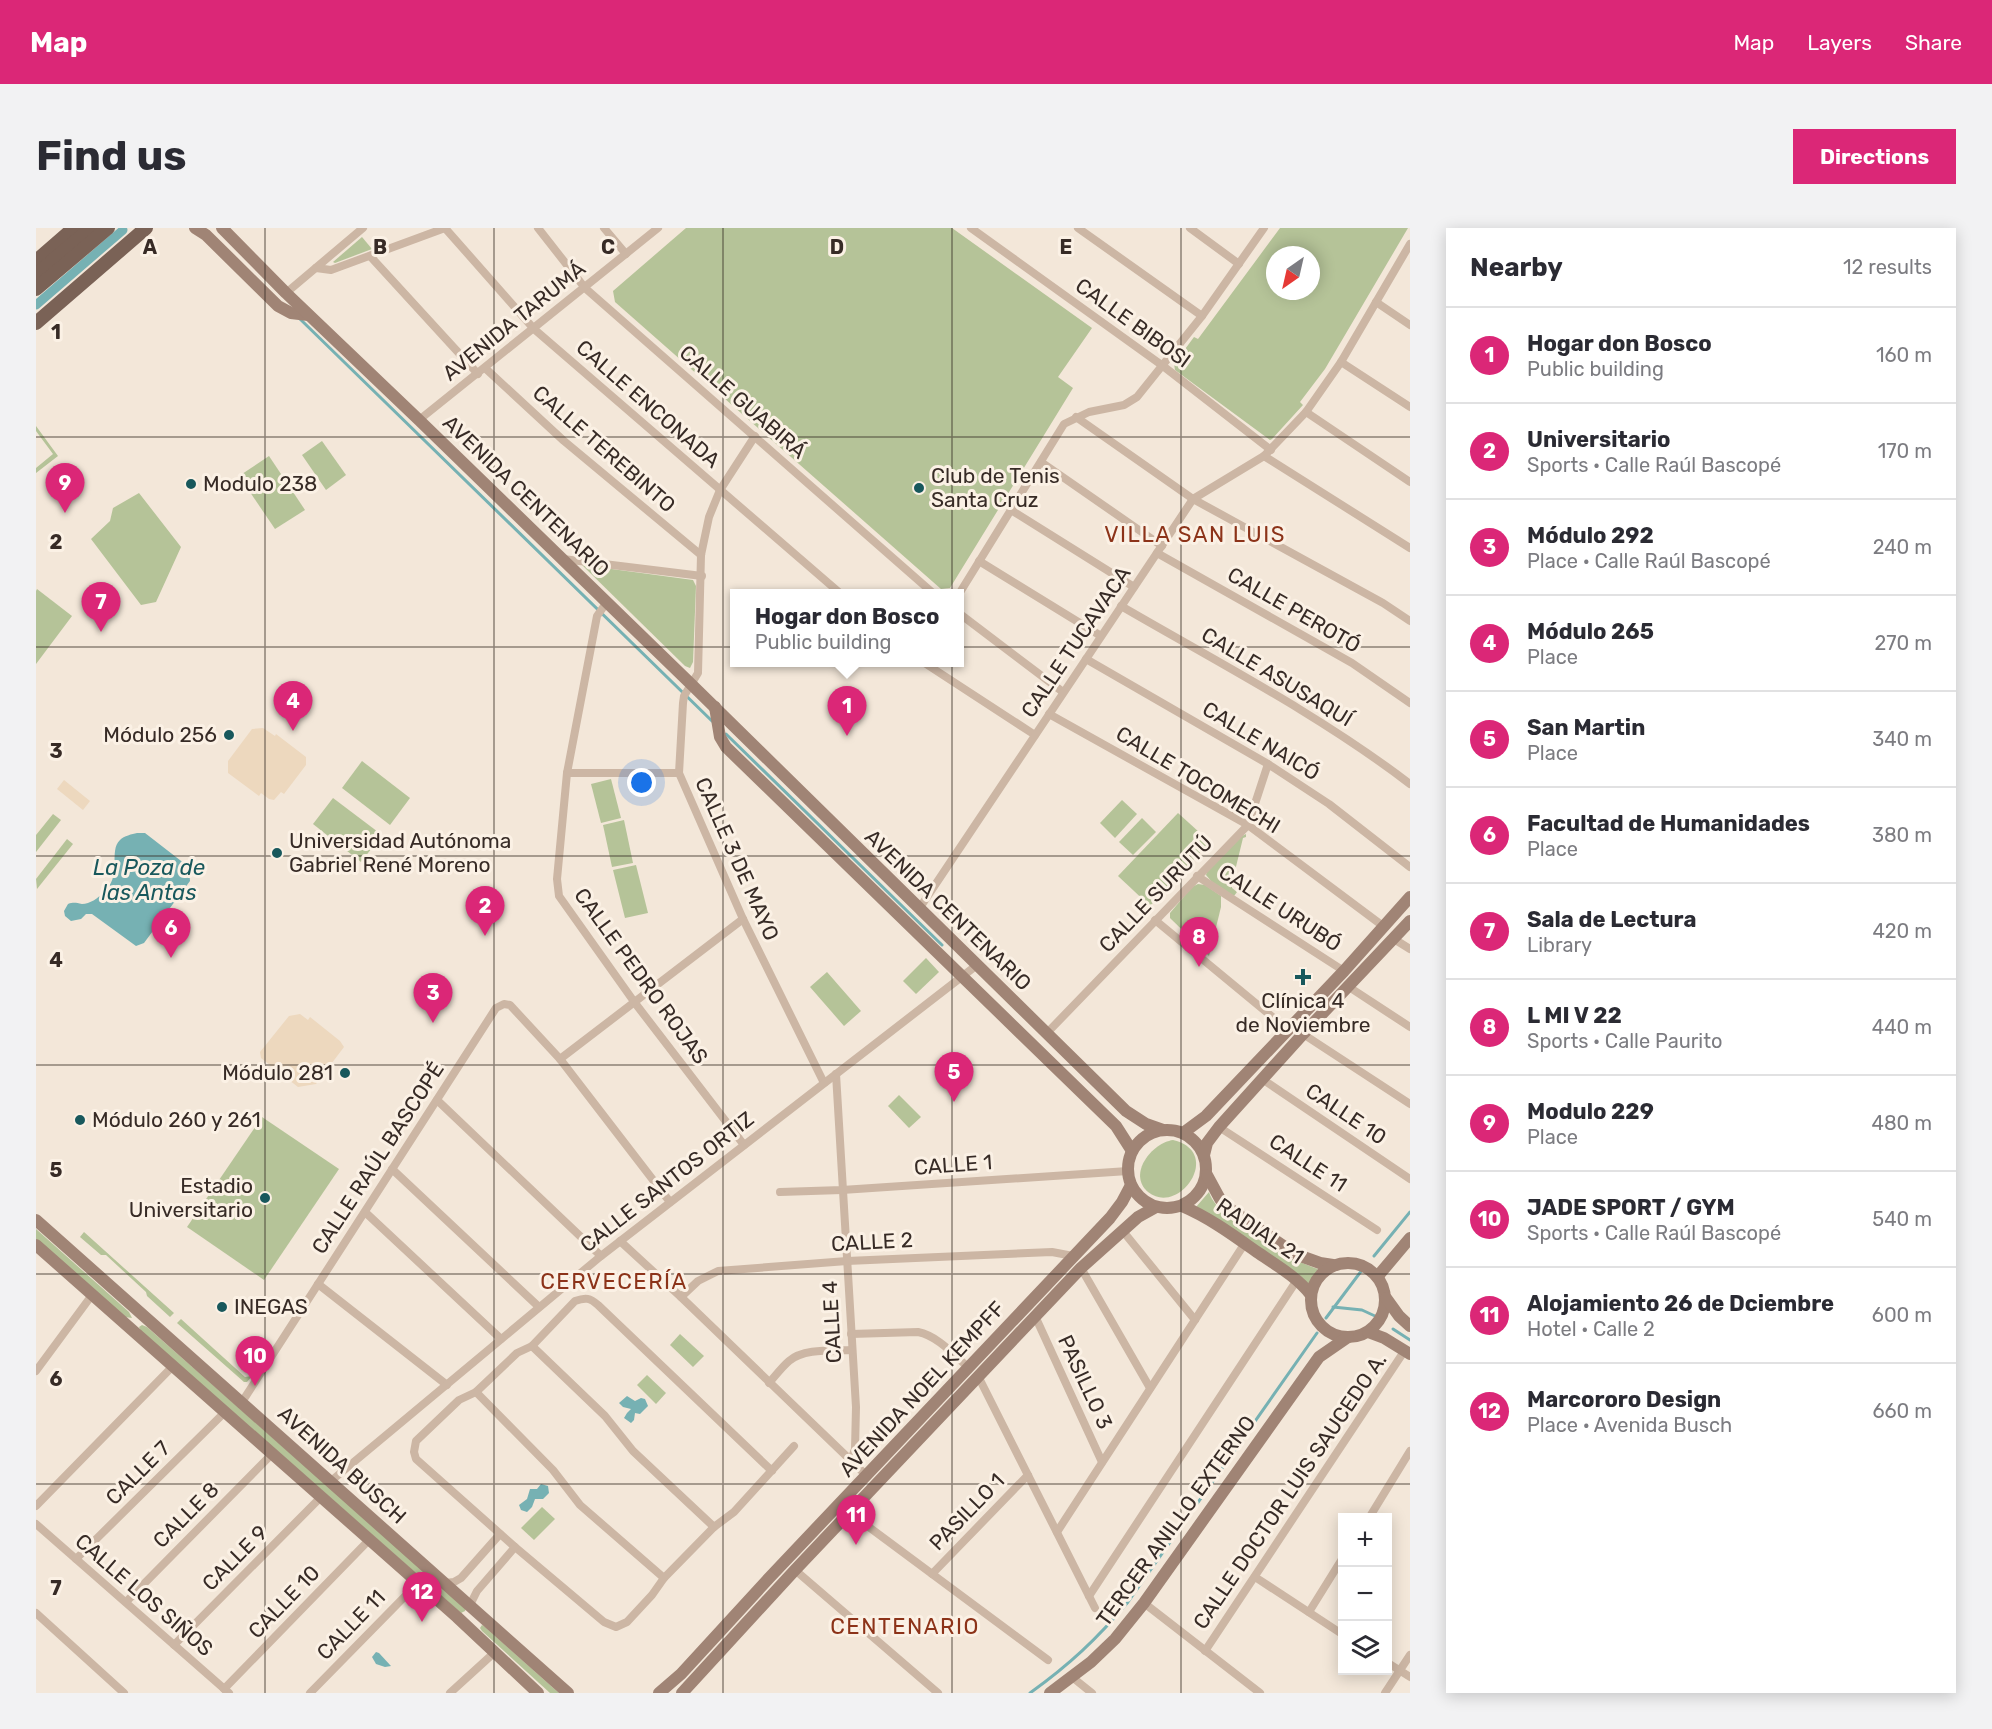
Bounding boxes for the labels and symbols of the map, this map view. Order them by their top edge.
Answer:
text: A [143,235,158,259]
text: B [373,235,387,259]
text: C [601,235,615,259]
text: D [830,235,844,259]
text: E [1060,235,1072,259]
north arrow [1266,246,1320,300]
street label: AVENIDA TARUMÁ [437,255,590,386]
street label: CALLE BIBOSI [1071,272,1196,373]
text: 1 [51,320,61,344]
street label: CALLE ENCONADA [571,335,725,473]
street label: CALLE GUABIRÁ [675,340,812,463]
street label: CALLE TEREBINTO [528,380,681,517]
street label: AVENIDA CENTENARIO [438,410,615,581]
place label: Club de Tenis Santa Cruz [931,463,1060,512]
pin: 9 [45,464,84,513]
place label: Modulo 238 [203,471,317,496]
marker: Modulo 238 [184,477,198,491]
marker: Club de Tenis Santa Cruz [912,481,926,495]
district label: VILLA SAN LUIS [1104,521,1286,548]
text: 2 [50,530,63,554]
street label: CALLE TUCAVACA [1016,561,1135,722]
street label: CALLE PEROTÓ [1223,561,1365,658]
pin: 7 [82,582,120,632]
street label: CALLE ASUSAQUÍ [1197,622,1358,732]
pin: 4 [274,682,312,731]
pin: 1 [828,686,866,736]
street label: CALLE NAICÓ [1198,696,1324,785]
street label: CALLE TOCOMECHI [1112,721,1285,838]
place label: Módulo 256 [103,722,217,747]
marker: Módulo 256 [222,728,236,742]
text: 3 [49,739,63,763]
your location [627,768,656,797]
street label: CALLE 3 DE MAYO [690,773,785,944]
street label: AVENIDA CENTENARIO [860,824,1037,995]
place label: Universidad Autónoma Gabriel René Moreno [289,828,511,877]
street label: CALLE SURUTÚ [1094,830,1218,957]
marker: Universidad Autónoma Gabriel René Moreno [270,846,284,860]
water label: La Poza de las Antas [93,854,205,906]
street label: CALLE URUBÓ [1214,859,1346,956]
street label: CALLE PEDRO ROJAS [569,883,714,1068]
pin: 2 [466,886,504,936]
pin: 6 [152,908,190,958]
pin: 8 [1180,918,1218,967]
text: 4 [49,948,63,972]
marker: Clínica 4 de Noviembre [1294,968,1312,986]
pin: 3 [414,974,452,1023]
place label: Clínica 4 de Noviembre [1236,988,1370,1037]
pin: 5 [934,1052,974,1102]
street label: CALLE RAÚL BASCOPÉ [306,1057,449,1258]
place label: Módulo 281 [222,1060,333,1085]
marker: Módulo 281 [338,1066,352,1080]
street label: CALLE 10 [1301,1078,1391,1150]
street label: CALLE SANTOS ORTIZ [575,1106,759,1257]
place label: Módulo 260 y 261 [92,1107,261,1132]
marker: Módulo 260 y 261 [73,1113,87,1127]
street label: CALLE 11 [1265,1128,1352,1197]
street label: CALLE 1 [913,1149,993,1180]
text: 5 [50,1158,63,1182]
place label: Estadio Universitario [129,1173,253,1222]
marker: Estadio Universitario [258,1191,272,1205]
street label: RADIAL 21 [1212,1192,1309,1269]
street label: CALLE 2 [830,1227,913,1256]
district label: CERVECERÍA [540,1268,688,1295]
street label: CALLE 4 [817,1280,846,1364]
place label: INEGAS [234,1294,308,1319]
street label: AVENIDA NOEL KEMPFF [834,1296,1009,1482]
marker: INEGAS [215,1300,229,1314]
street label: PASILLO 3 [1053,1331,1118,1433]
pin: 10 [236,1336,274,1386]
street label: CALLE DOCTOR LUIS SAUCEDO A. [1188,1348,1392,1634]
text: 6 [49,1367,63,1391]
street label: AVENIDA BUSCH [273,1401,411,1529]
street label: TERCER ANILLO EXTERNO [1091,1410,1260,1631]
street label: CALLE 7 [100,1435,175,1510]
street label: PASILLO 1 [924,1468,1009,1555]
street label: CALLE 8 [148,1477,224,1553]
pin: 11 [836,1496,876,1545]
street label: CALLE 9 [197,1520,272,1595]
street label: CALLE LOS SIÑOS [70,1528,218,1661]
street label: CALLE 10 [243,1560,324,1643]
pin: 12 [402,1572,442,1622]
text: 7 [50,1576,62,1600]
street label: CALLE 11 [311,1585,390,1665]
district label: CENTENARIO [830,1613,980,1640]

